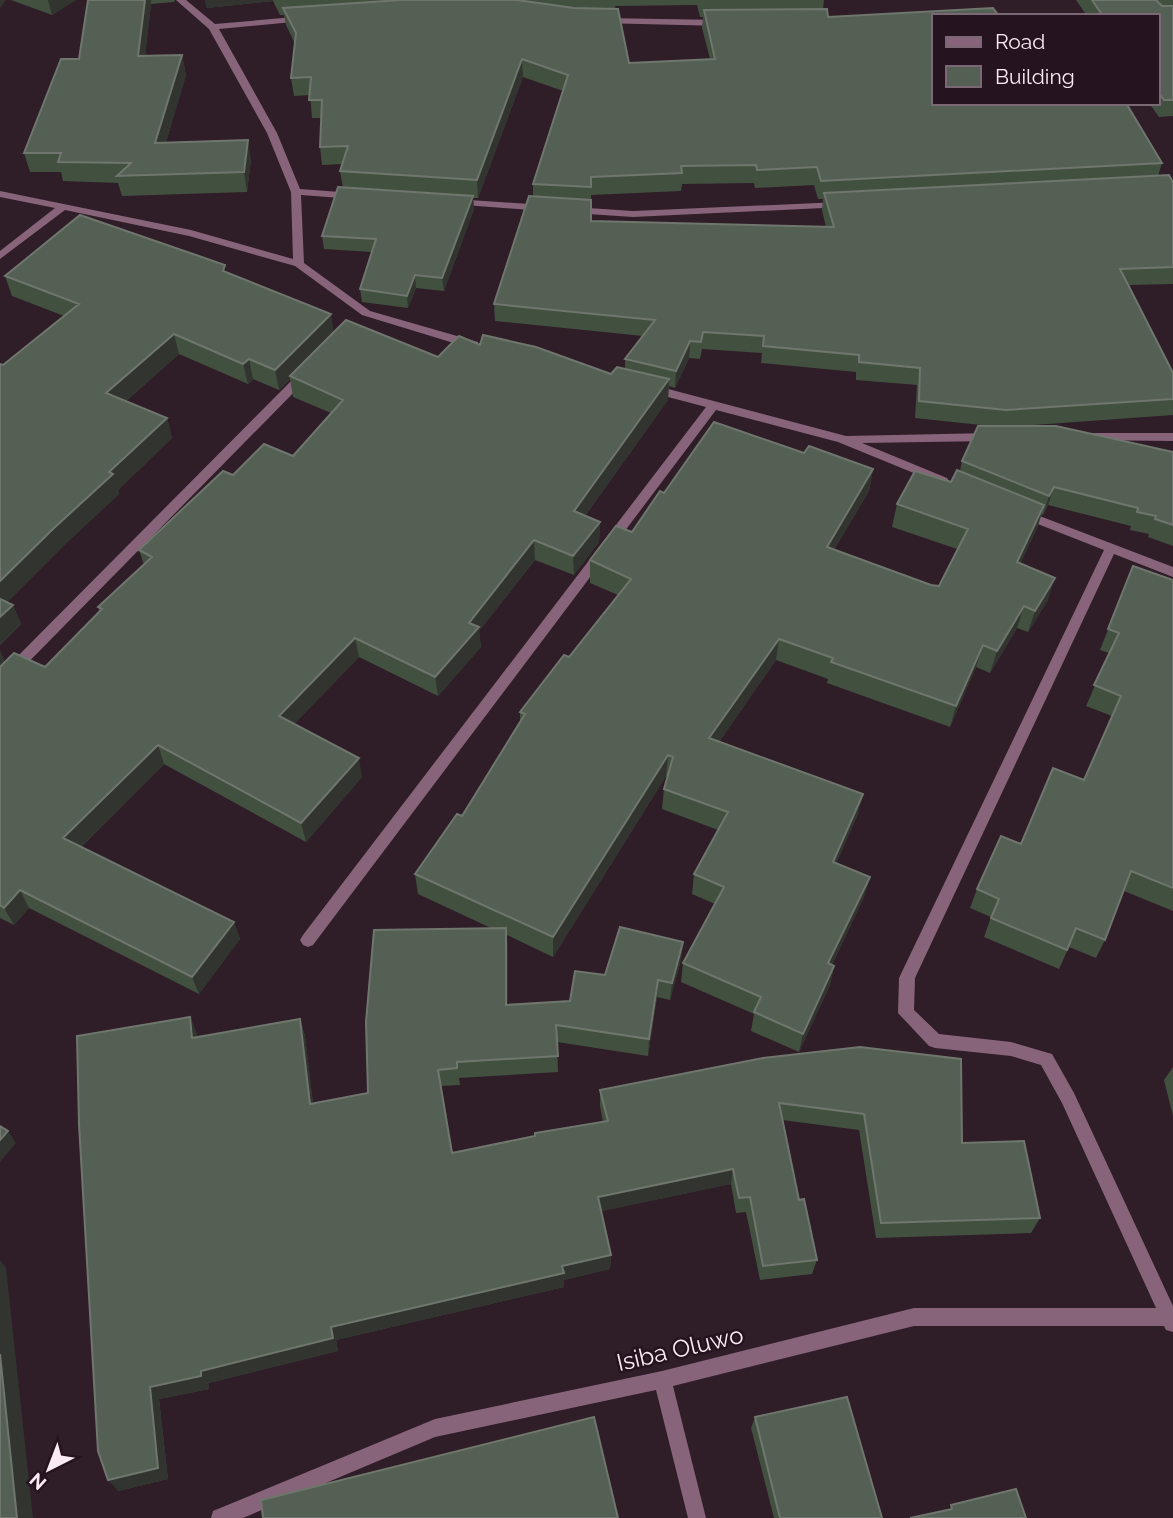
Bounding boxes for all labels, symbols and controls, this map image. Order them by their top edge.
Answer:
legend [932,14,1159,105]
text: Road [995,29,1045,54]
text: Building [995,64,1075,89]
street label: Isiba Oluwo [614,1320,746,1377]
north arrow [14,1434,84,1504]
text: N [25,1469,50,1495]

